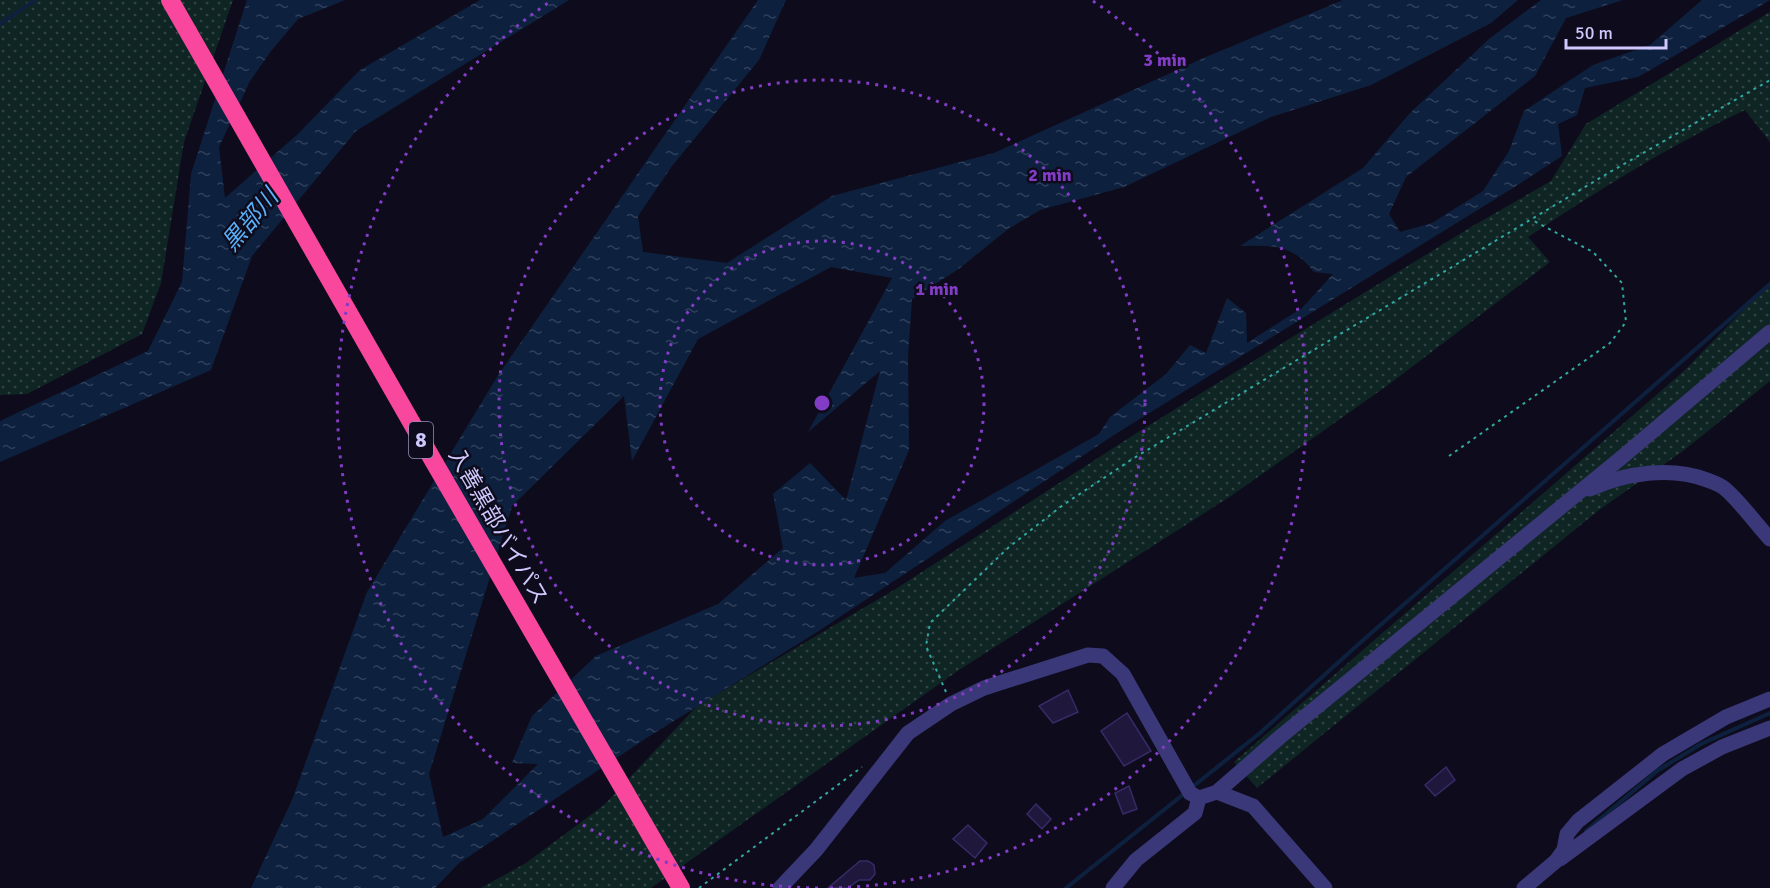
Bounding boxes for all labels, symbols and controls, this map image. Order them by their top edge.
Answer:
scale bar [1566,12,1666,50]
text: 50 m [1575,22,1613,44]
text: 3 min [1143,49,1187,71]
text: 2 min [1028,164,1072,186]
water label: 黒部川 [215,180,287,257]
text: 1 min [915,278,959,300]
centre of rings [812,393,832,413]
road number: 8 [409,422,433,458]
street label: 入善黒部バイパス [443,443,554,609]

